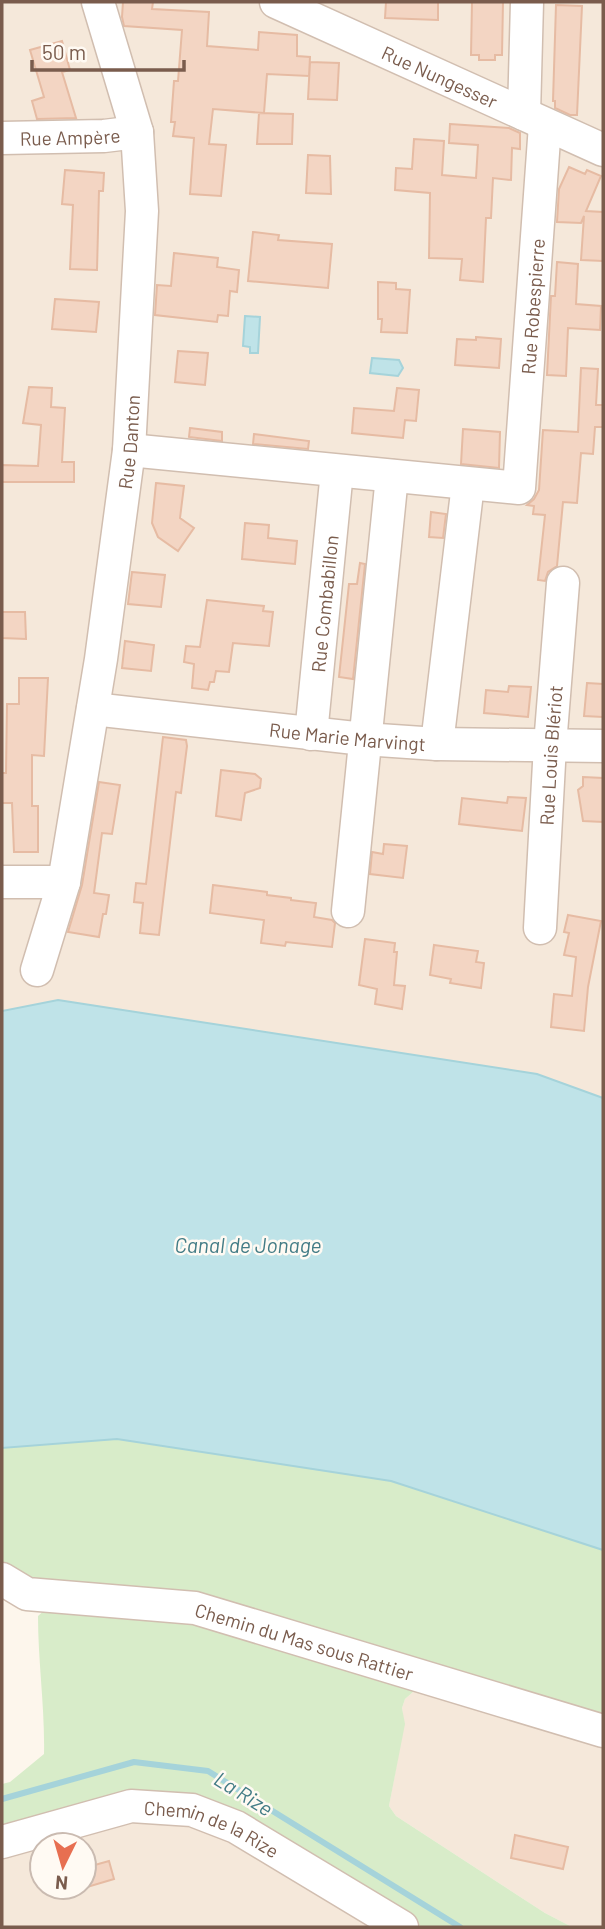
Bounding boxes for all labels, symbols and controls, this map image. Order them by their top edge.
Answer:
scale bar [32,28,184,72]
text: 50 m [42,39,86,64]
street label: Rue Nungesser [379,40,501,112]
street label: Rue Ampère [20,123,122,149]
street label: Rue Robespierre [516,237,548,375]
street label: Rue Danton [112,394,143,490]
street label: Rue Combabillon [306,534,342,673]
street label: Rue Louis Blériot [534,684,566,826]
street label: Rue Marie Marvingt [268,717,426,755]
water label: Canal de Jonage [175,1232,321,1257]
street label: Chemin du Mas sous Rattier [193,1597,416,1685]
water label: La Rize [210,1765,278,1821]
street label: Chemin de la Rize [143,1795,284,1862]
north arrow [28,1831,98,1901]
text: N [54,1871,69,1895]

